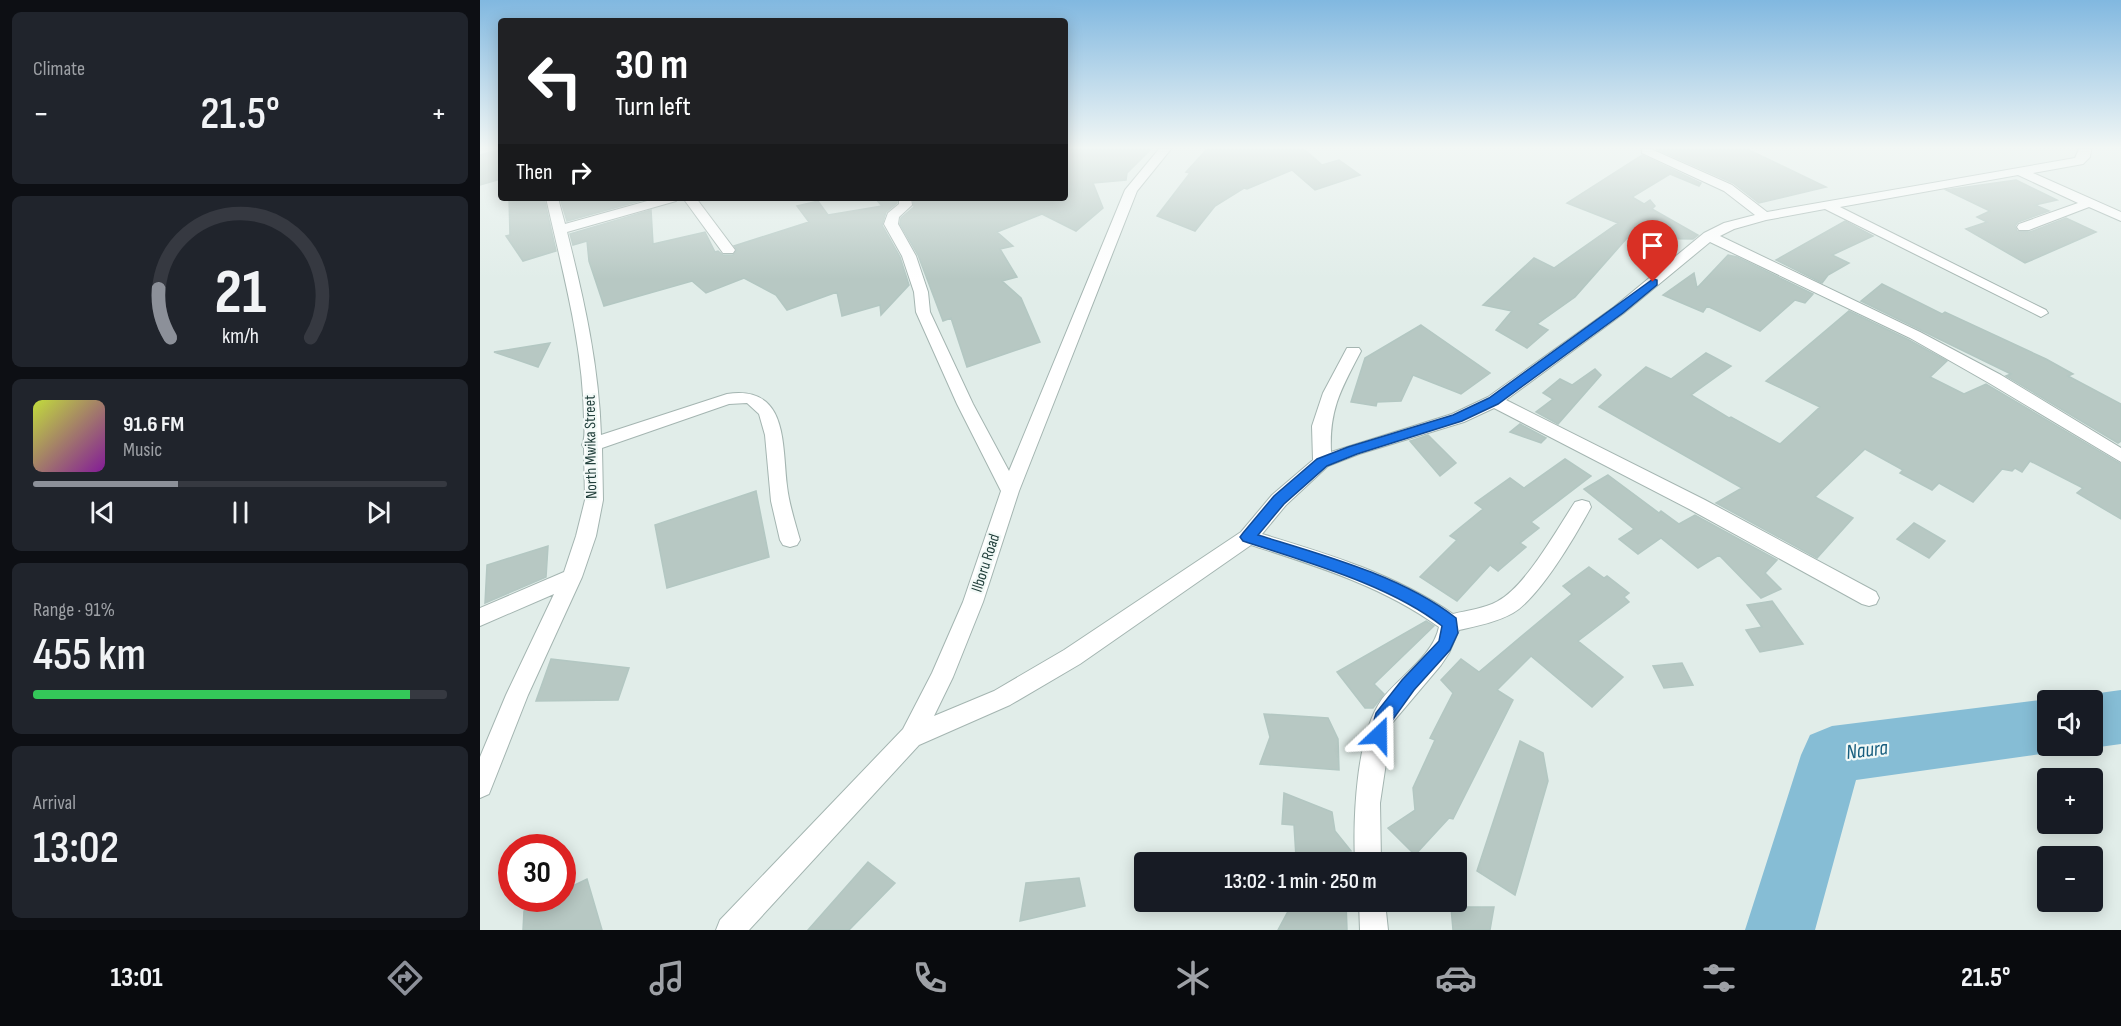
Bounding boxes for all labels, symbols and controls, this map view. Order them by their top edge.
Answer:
text: 30 m [615,40,688,91]
icon: left [516,42,594,120]
text: Climate [33,57,85,81]
text: 21.5° [200,87,280,142]
text: Turn left [615,91,691,123]
text: − [33,94,49,134]
text: + [431,94,447,134]
icon: right [564,156,597,189]
text: Then [516,159,552,186]
pin [1627,220,1678,282]
icon: arrive [1636,229,1669,262]
text: 21 [214,257,266,332]
text: km/h [221,325,259,350]
street label: North Mwika Street [581,395,601,499]
text: 91.6 FM [123,411,184,438]
text: Music [123,438,162,462]
icon: previous [86,496,119,529]
icon: pause [224,496,257,529]
icon: next [362,496,395,529]
street label: Ilboru Road [968,532,1004,594]
text: Range · 91% [33,598,115,622]
text: 455 km [33,628,146,683]
map controls [2037,690,2103,912]
button: sound [2037,690,2103,756]
position arrow [1347,703,1411,767]
water label: Naura [1845,735,1890,765]
button: + [2037,768,2103,834]
text: Arrival [33,791,76,815]
text: 13:02 [33,821,119,876]
speed limit sign: 30 [498,834,576,912]
button: − [2037,846,2103,912]
text: 13:02 · 1 min · 250 m [1224,868,1377,895]
icon: directions [384,957,426,999]
icon: music [646,957,688,999]
icon: phone [909,957,951,999]
icon: climate [1172,957,1214,999]
icon: car [1435,957,1477,999]
icon: filters [1698,957,1740,999]
text: 13:01 [110,962,163,994]
text: 21.5° [1961,962,2011,994]

